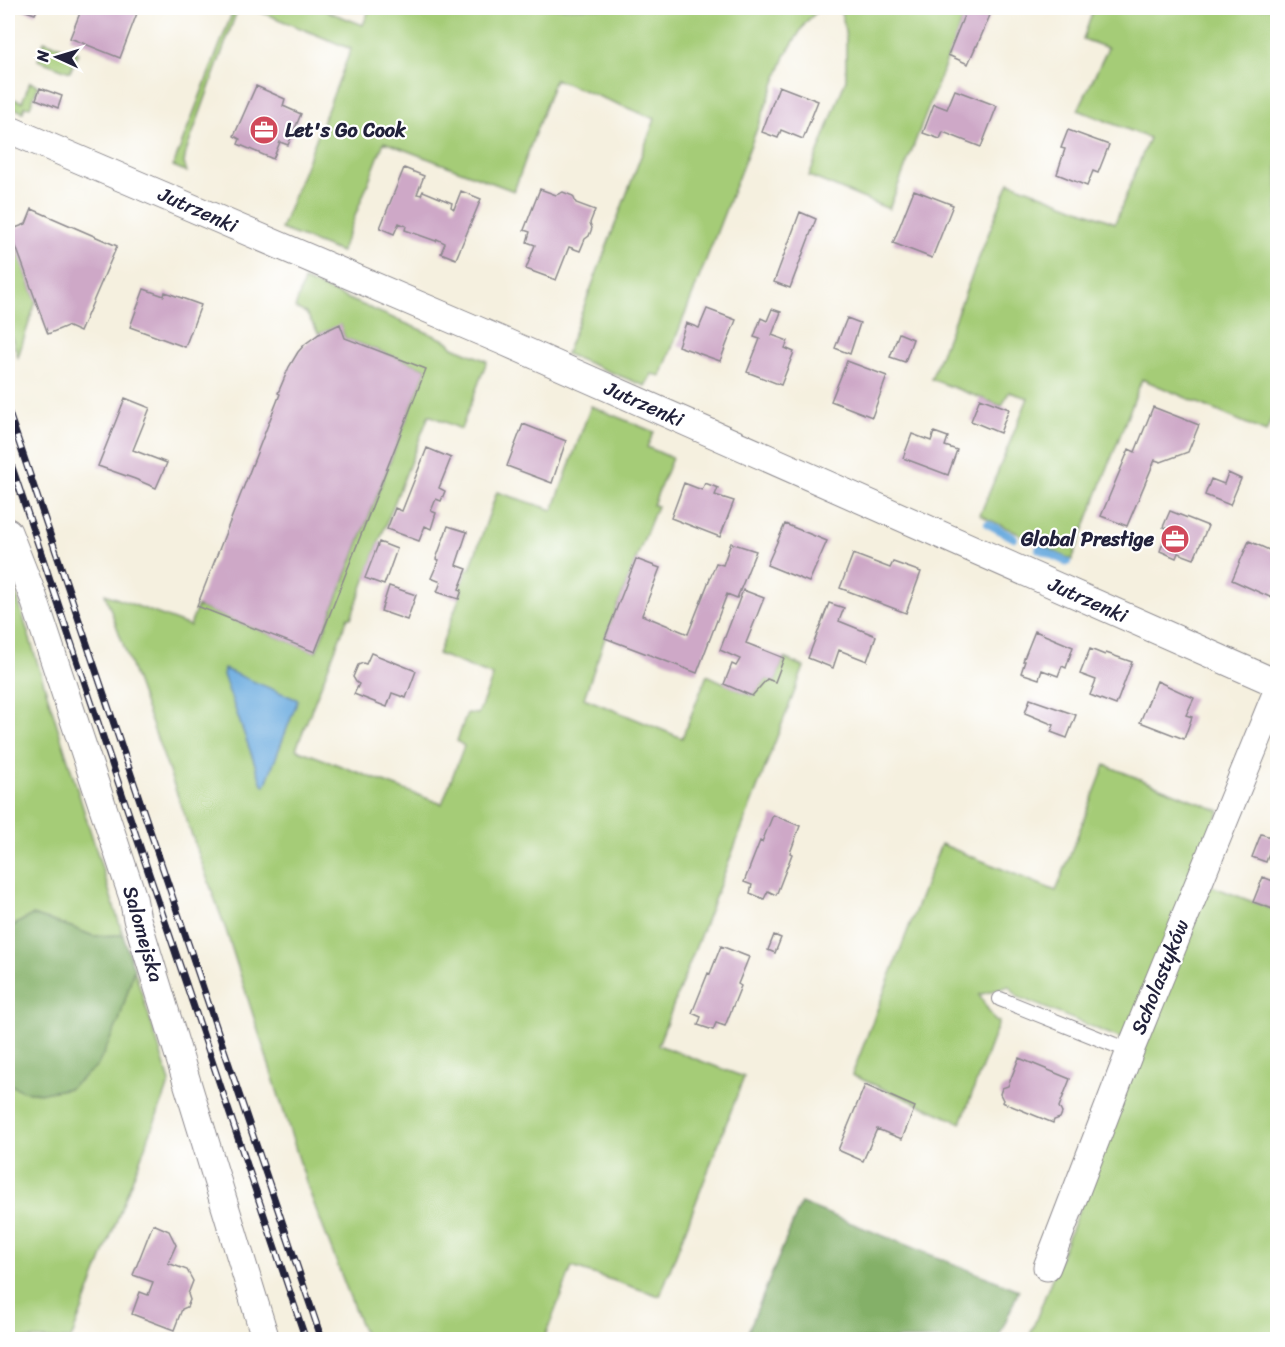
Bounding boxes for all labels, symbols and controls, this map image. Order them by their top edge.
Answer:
north arrow [27,27,87,87]
text: N [28,49,57,64]
place label: Let's Go Cook [285,113,407,148]
office icon: Let's Go Cook [248,114,280,146]
street label: Jutrzenki [152,177,244,243]
street label: Jutrzenki [598,371,690,437]
place label: Global Prestige [1020,522,1155,557]
office icon: Global Prestige [1159,523,1191,555]
street label: Jutrzenki [1042,567,1134,633]
street label: Salomejska [113,882,173,986]
street label: Scholastyków [1121,914,1199,1040]

